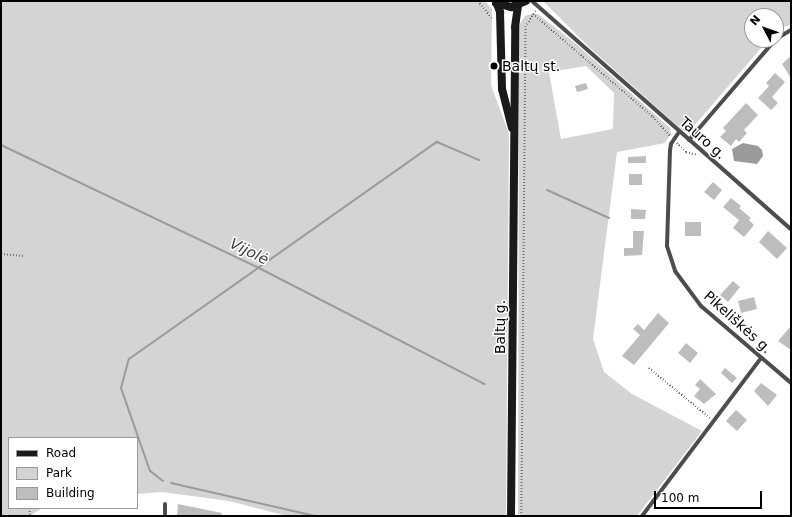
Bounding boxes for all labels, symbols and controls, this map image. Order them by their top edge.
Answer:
north arrow [744,8,784,48]
text: N [747,13,763,28]
place label: Baltų st. [502,58,560,74]
marker: Baltų st. [489,61,499,71]
street label: Tauro g. [677,113,729,163]
water label: Vijolė [227,235,271,269]
street label: Pikeliškės g. [701,287,775,357]
street label: Baltų g. [492,300,508,354]
legend [8,437,138,509]
text: Road [46,446,76,460]
text: Park [46,466,72,480]
scale bar [656,483,764,509]
text: Building [46,486,95,500]
text: 100 m [661,491,699,505]

